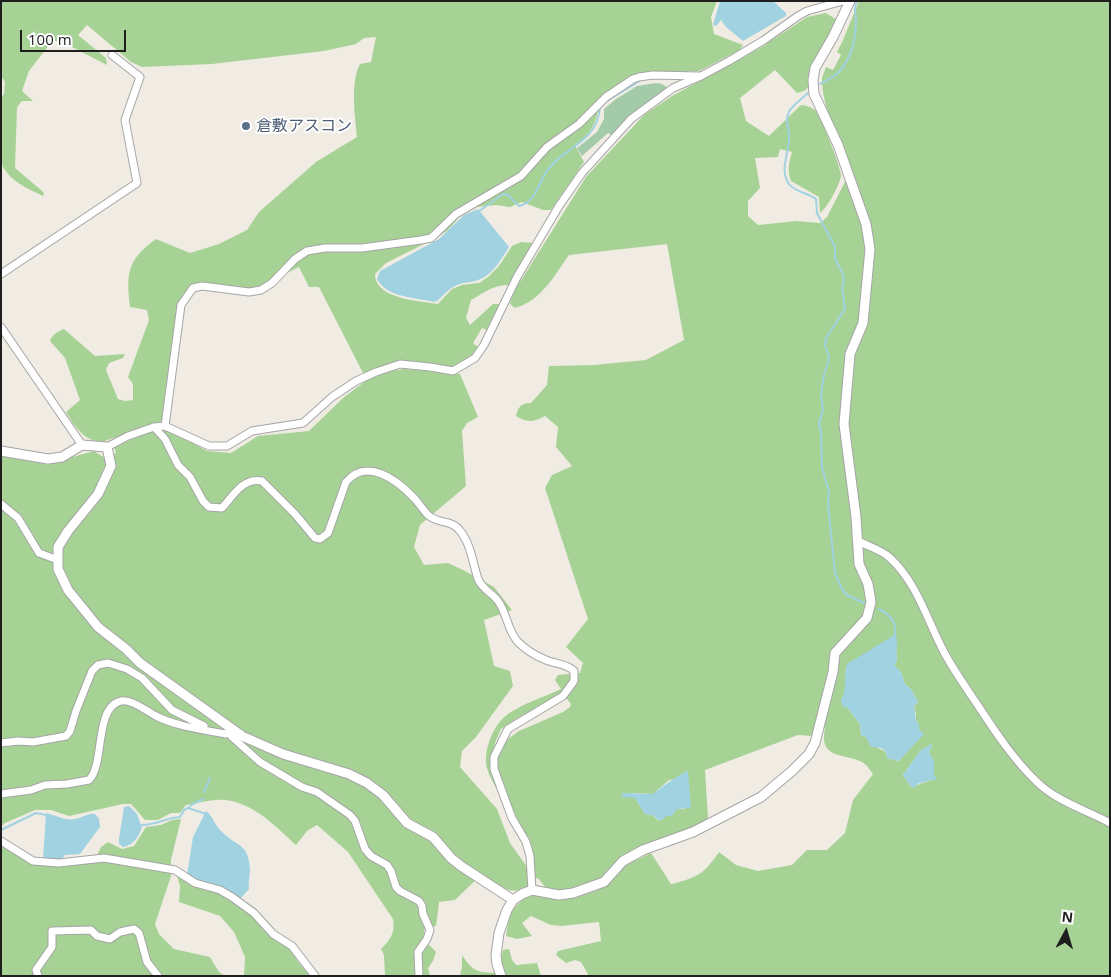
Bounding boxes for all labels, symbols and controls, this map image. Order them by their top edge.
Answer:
scale bar [22,20,129,52]
text: 100 m [28,29,72,49]
place label: 倉敷アスコン [256,116,352,136]
marker: 倉敷アスコン [240,120,252,132]
north arrow [1041,907,1091,957]
text: N [1061,907,1074,927]

